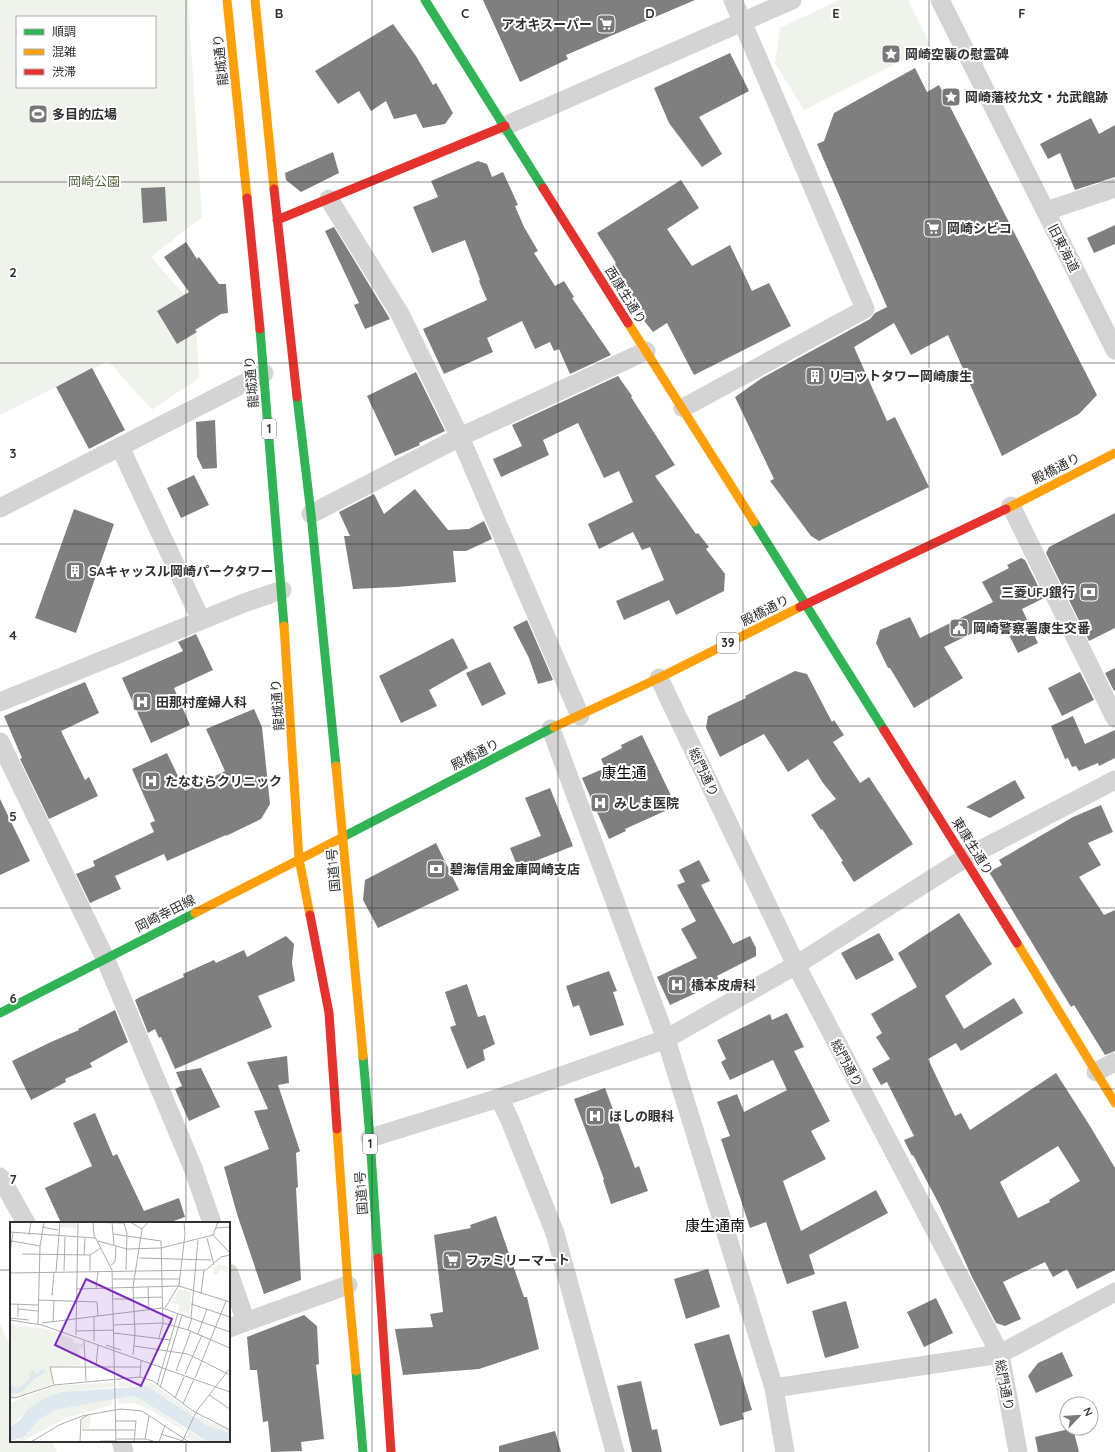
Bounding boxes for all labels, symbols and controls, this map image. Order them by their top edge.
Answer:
text: B [275,5,283,21]
text: C [461,5,469,21]
text: D [645,5,655,21]
text: E [832,5,840,21]
text: F [1018,5,1026,21]
supermarket icon: アオキスーパー [595,13,617,35]
legend [16,16,156,88]
place label: アオキスーパー [502,16,592,32]
text: 順調 [52,24,76,39]
street label: 龍城通り [209,33,231,87]
place icon: 岡崎空襲の慰霊碑 [880,43,902,65]
text: 混雑 [52,44,76,59]
place label: 岡崎空襲の慰霊碑 [905,46,1009,62]
text: 渋滞 [52,64,76,79]
place icon: 岡崎藩校允文・允武館跡 [940,86,962,108]
place label: 岡崎藩校允文・允武館跡 [965,89,1108,105]
sports icon: 多目的広場 [27,103,49,125]
place label: 多目的広場 [52,106,117,122]
park label: 岡崎公園 [68,173,120,189]
supermarket icon: 岡崎シビコ [922,217,944,239]
place label: 岡崎シビコ [947,220,1012,236]
street label: 旧東海道 [1045,221,1083,275]
street label: 西康生通り [602,263,650,327]
text: 2 [9,264,17,280]
street label: 龍城通り [241,355,261,409]
building icon: リコットタワー岡崎康生 [804,365,826,387]
place label: リコットタワー岡崎康生 [829,368,972,384]
road number: 1 [262,419,276,439]
text: 3 [10,445,17,461]
street label: 殿橋通り [1029,449,1083,487]
building icon: SAキャッスル岡崎パークタワー [64,560,86,582]
place label: SAキャッスル岡崎パークタワー [89,563,274,579]
bank icon: 三菱UFJ銀行 [1078,581,1100,603]
place label: 三菱UFJ銀行 [1001,584,1075,600]
street label: 殿橋通り [738,591,792,629]
public building icon: 岡崎警察署康生交番 [948,617,970,639]
place label: 岡崎警察署康生交番 [973,620,1090,636]
text: 4 [9,627,17,643]
road number: 39 [717,633,739,653]
street label: 龍城通り [267,678,287,732]
hospital icon: 田那村産婦人科 [131,691,153,713]
place label: 田那村産婦人科 [156,694,247,710]
street label: 殿橋通り [448,735,502,773]
street label: 総門通り [686,745,722,799]
district label: 康生通 [601,763,647,782]
hospital icon: たなむらクリニック [140,770,162,792]
place label: たなむらクリニック [165,773,282,789]
hospital icon: みしま医院 [589,792,611,814]
place label: みしま医院 [614,795,679,811]
text: 5 [9,808,17,824]
street label: 東康生通り [949,814,997,878]
street label: 国道1号 [323,847,343,893]
bank icon: 碧海信用金庫岡崎支店 [425,858,447,880]
place label: 碧海信用金庫岡崎支店 [450,861,580,877]
street label: 岡崎幸田線 [132,891,198,935]
hospital icon: 橋本皮膚科 [666,974,688,996]
place label: 橋本皮膚科 [691,977,756,993]
text: 6 [9,990,17,1006]
street label: 総門通り [828,1036,866,1090]
hospital icon: ほしの眼科 [584,1105,606,1127]
place label: ほしの眼科 [609,1108,674,1124]
road number: 1 [363,1134,377,1154]
text: 7 [9,1171,17,1187]
street label: 国道1号 [351,1171,371,1215]
district label: 康生通南 [685,1216,745,1235]
inset map [10,1222,230,1442]
supermarket icon: ファミリーマート [441,1249,463,1271]
place label: ファミリーマート [466,1252,570,1268]
street label: 総門通り [992,1358,1018,1412]
north arrow [1059,1396,1099,1436]
text: N [1080,1405,1096,1418]

